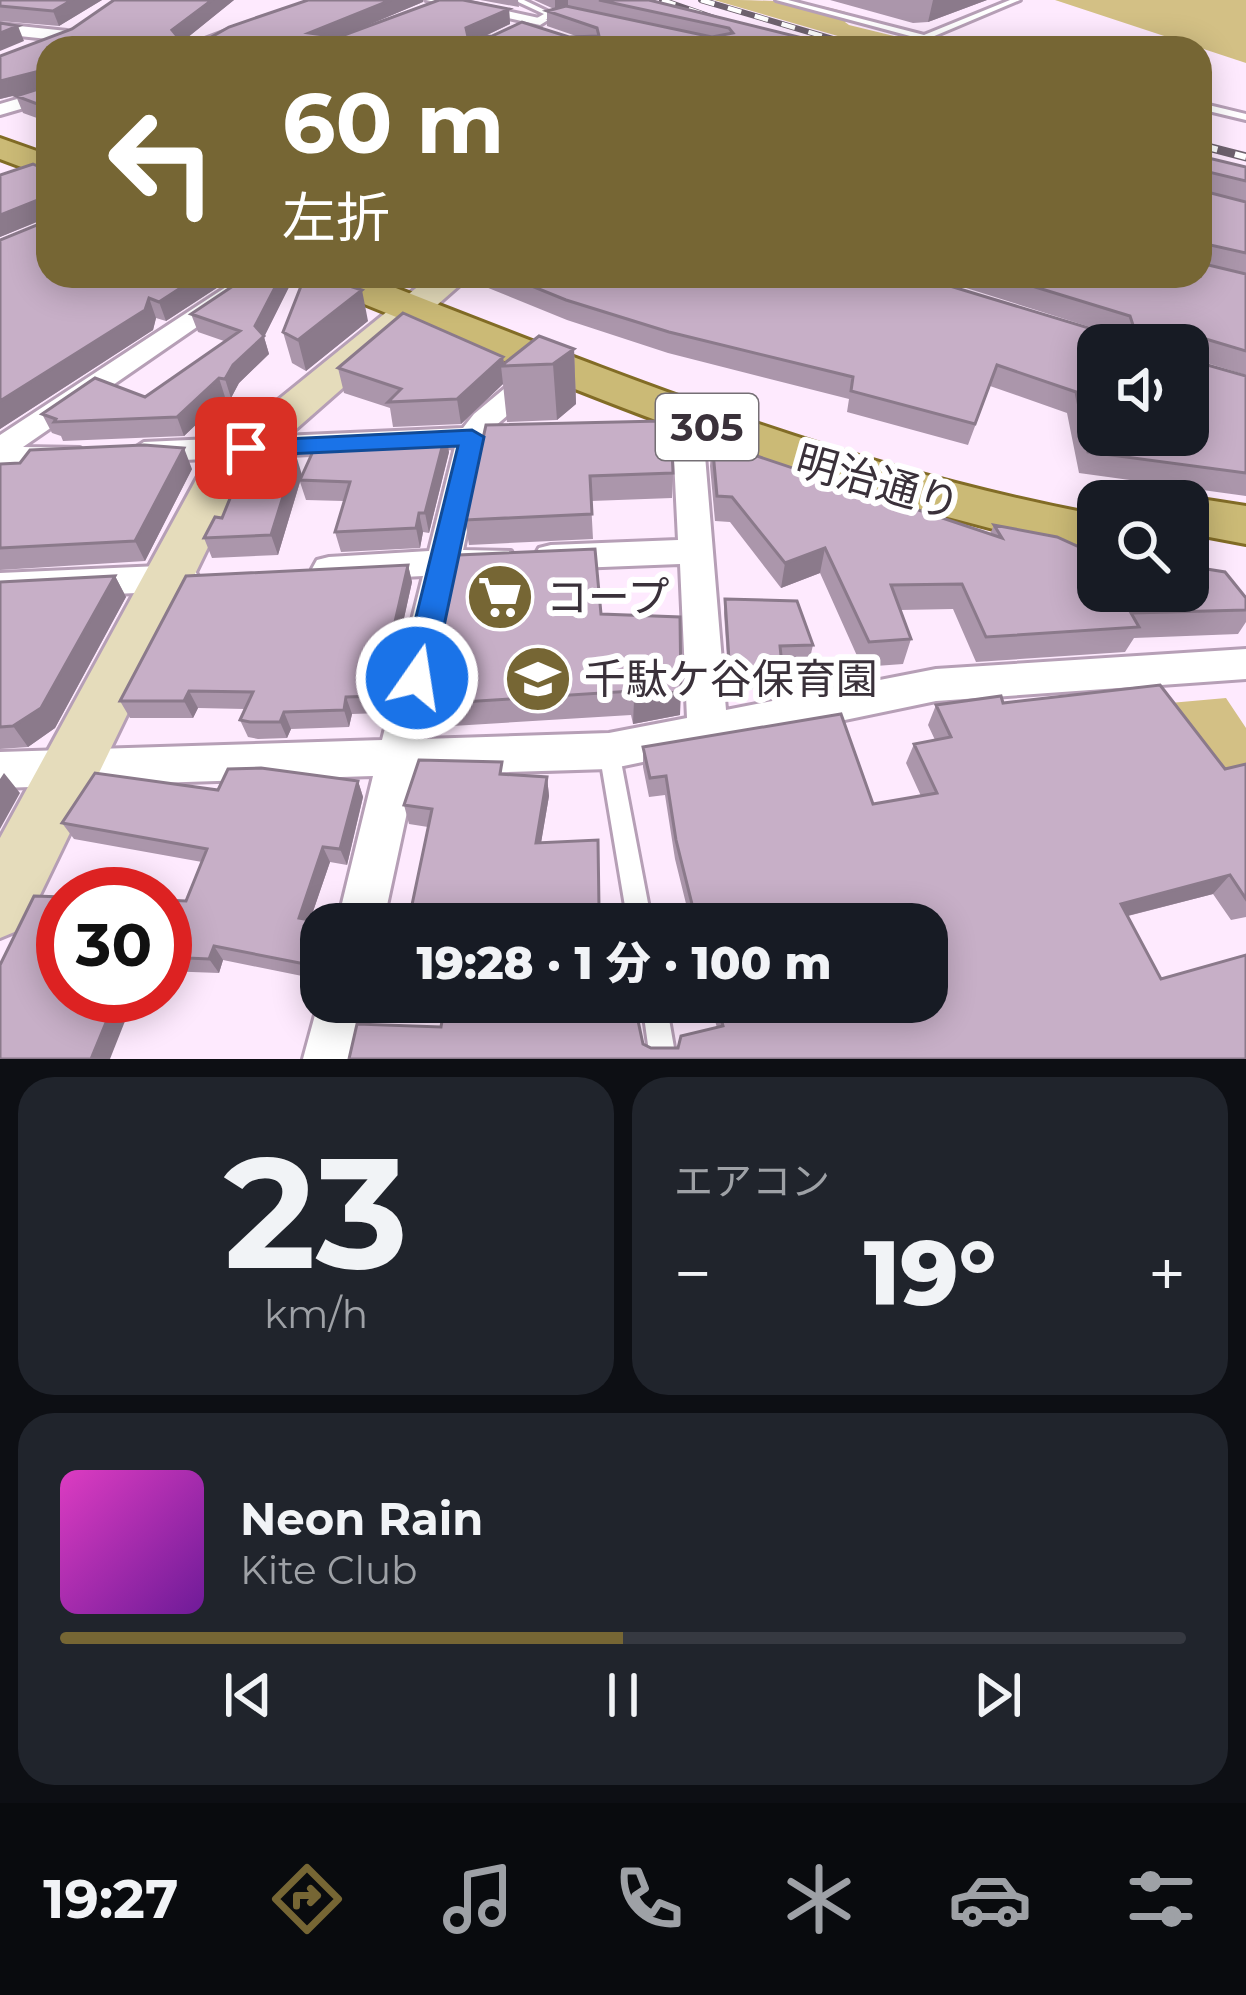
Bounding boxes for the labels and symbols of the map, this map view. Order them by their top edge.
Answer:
road number: 305 [656,394,758,460]
pin [195,397,297,499]
street label: 明治通り [790,434,966,530]
supermarket icon: コープ [465,562,535,632]
place label: コープ [546,571,669,623]
position arrow [354,615,480,741]
school or university icon: 千駄ケ谷保育園 [503,644,573,714]
place label: 千駄ケ谷保育園 [584,653,878,705]
speed limit sign: 30 [36,867,192,1023]

